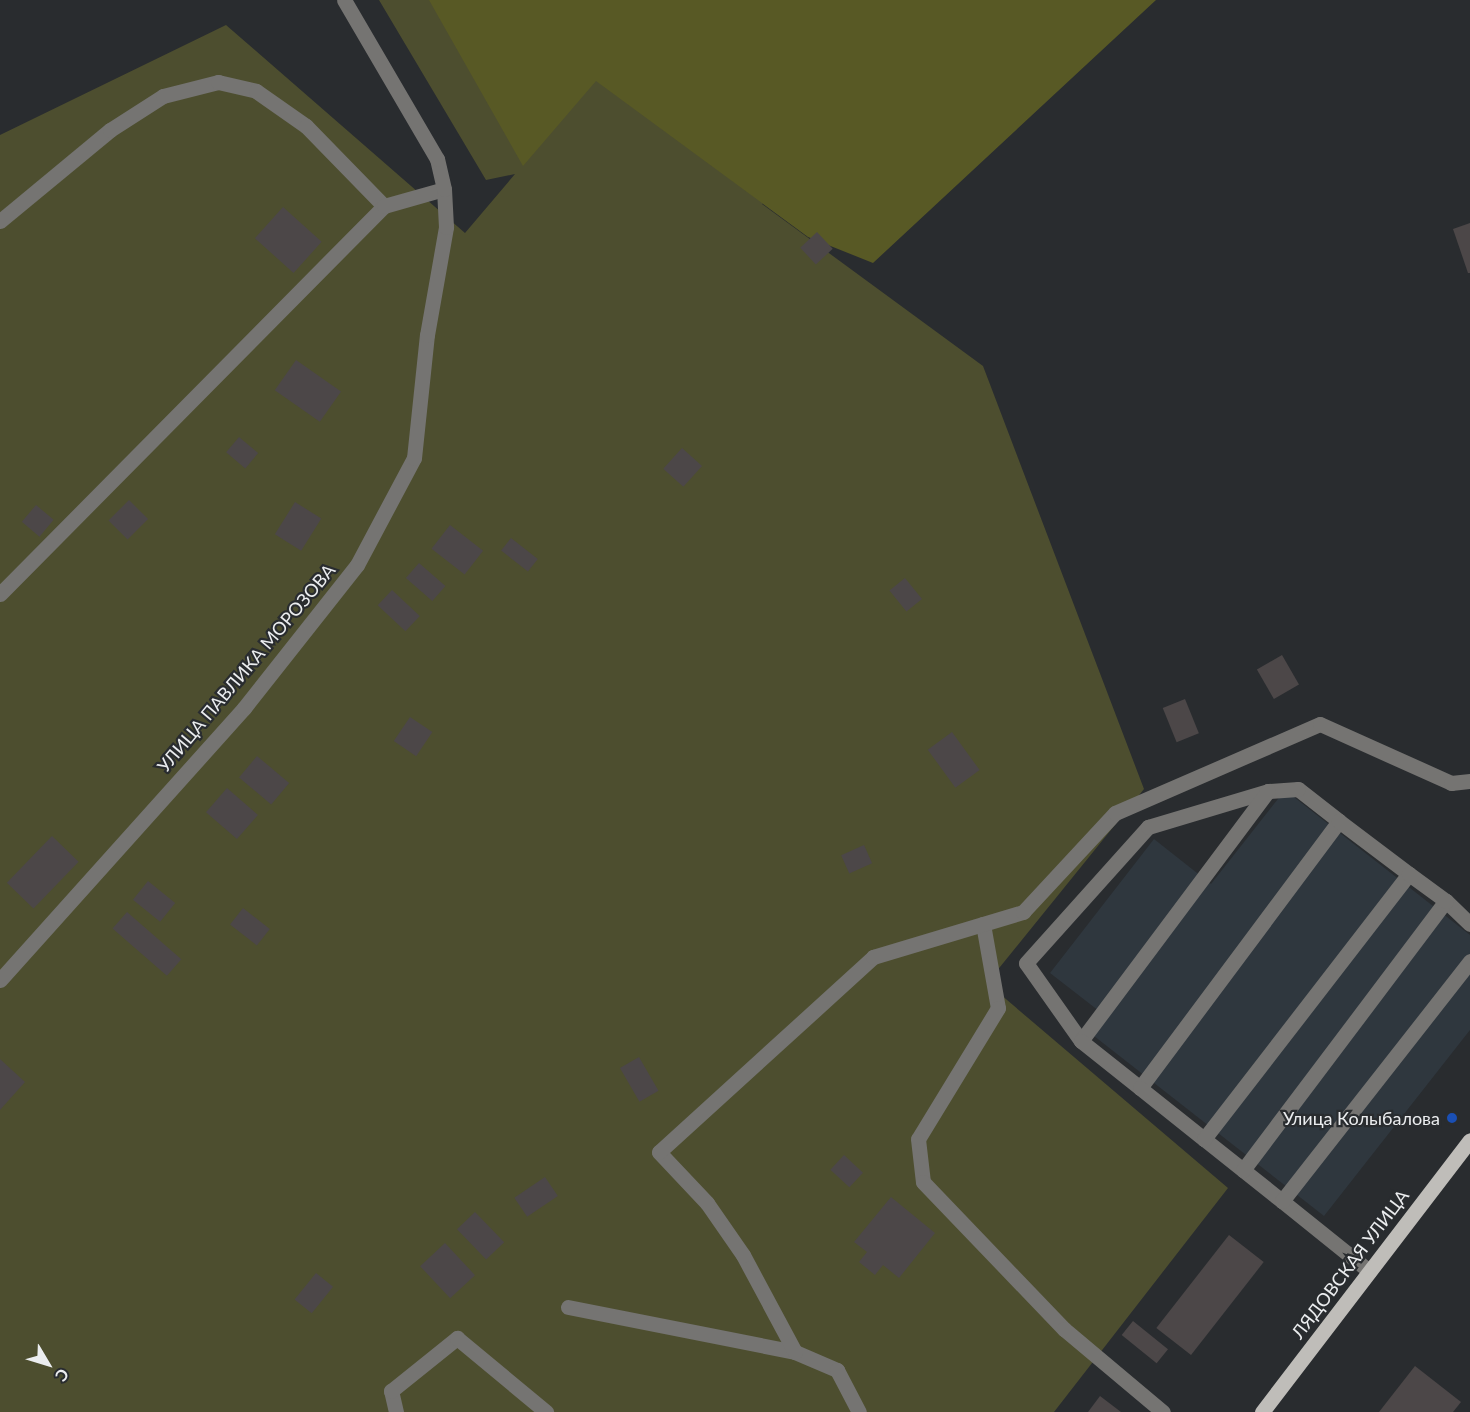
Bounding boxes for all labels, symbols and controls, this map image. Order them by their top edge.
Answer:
street label: УЛИЦА ПАВЛИКА МОРОЗОВА [153,560,339,776]
place label: Улица Колыбалова [1283,1107,1440,1129]
marker: Улица Колыбалова [1445,1111,1459,1125]
street label: ЛЯДОВСКАЯ УЛИЦА [1287,1185,1413,1343]
north arrow [18,1334,78,1394]
text: С [52,1365,73,1385]

